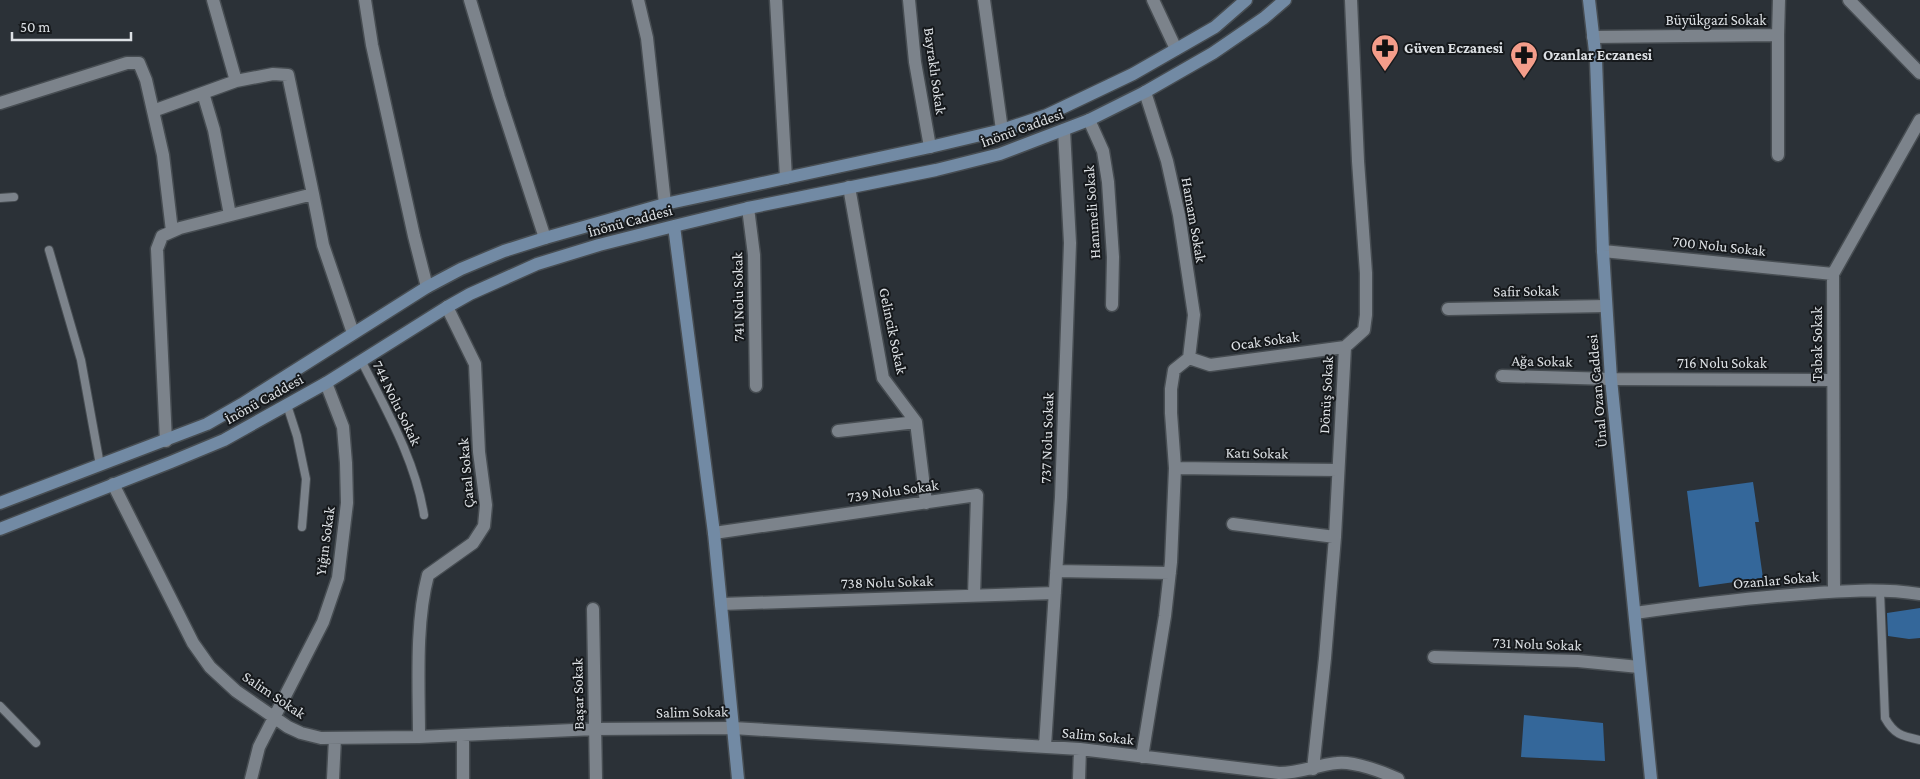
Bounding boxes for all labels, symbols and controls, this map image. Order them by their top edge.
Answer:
scale bar [12,10,131,42]
street label: Büyükgazi Sokak [1666,12,1767,29]
text: 50 m [20,19,50,35]
street label: Bayraklı Sokak [920,27,949,116]
pharmacy icon: Güven Eczanesi [1370,33,1400,72]
place label: Güven Eczanesi [1404,40,1504,56]
pharmacy icon: Ozanlar Eczanesi [1509,40,1539,79]
place label: Ozanlar Eczanesi [1543,47,1653,63]
street label: İnönü Caddesi [978,106,1066,150]
street label: Hanımeli Sokak [1081,164,1103,259]
street label: Hamam Sokak [1179,176,1210,265]
street label: İnönü Caddesi [586,202,674,240]
street label: 700 Nolu Sokak [1671,233,1767,259]
street label: 741 Nolu Sokak [729,251,747,342]
street label: Safir Sokak [1493,282,1560,300]
street label: Gelincik Sokak [876,286,910,376]
street label: Tabak Sokak [1809,306,1825,381]
street label: Ocak Sokak [1230,328,1301,354]
street label: Ünal Ozan Caddesi [1584,334,1610,448]
street label: Ağa Sokak [1511,352,1573,371]
street label: Dönüş Sokak [1316,355,1337,434]
street label: 716 Nolu Sokak [1677,355,1768,371]
street label: 744 Nolu Sokak [370,358,425,449]
street label: İnönü Caddesi [222,371,306,427]
street label: 737 Nolu Sokak [1037,391,1057,484]
street label: Çatal Sokak [455,437,478,509]
street label: Katı Sokak [1225,444,1289,462]
street label: 739 Nolu Sokak [846,477,940,505]
street label: Yığın Sokak [312,505,339,576]
street label: Ozanlar Sokak [1732,568,1820,592]
street label: 738 Nolu Sokak [841,572,934,592]
street label: 731 Nolu Sokak [1492,634,1583,654]
street label: Başar Sokak [569,657,588,730]
street label: Salim Sokak [240,668,309,722]
street label: Salim Sokak [656,703,729,721]
street label: Salim Sokak [1061,724,1136,748]

